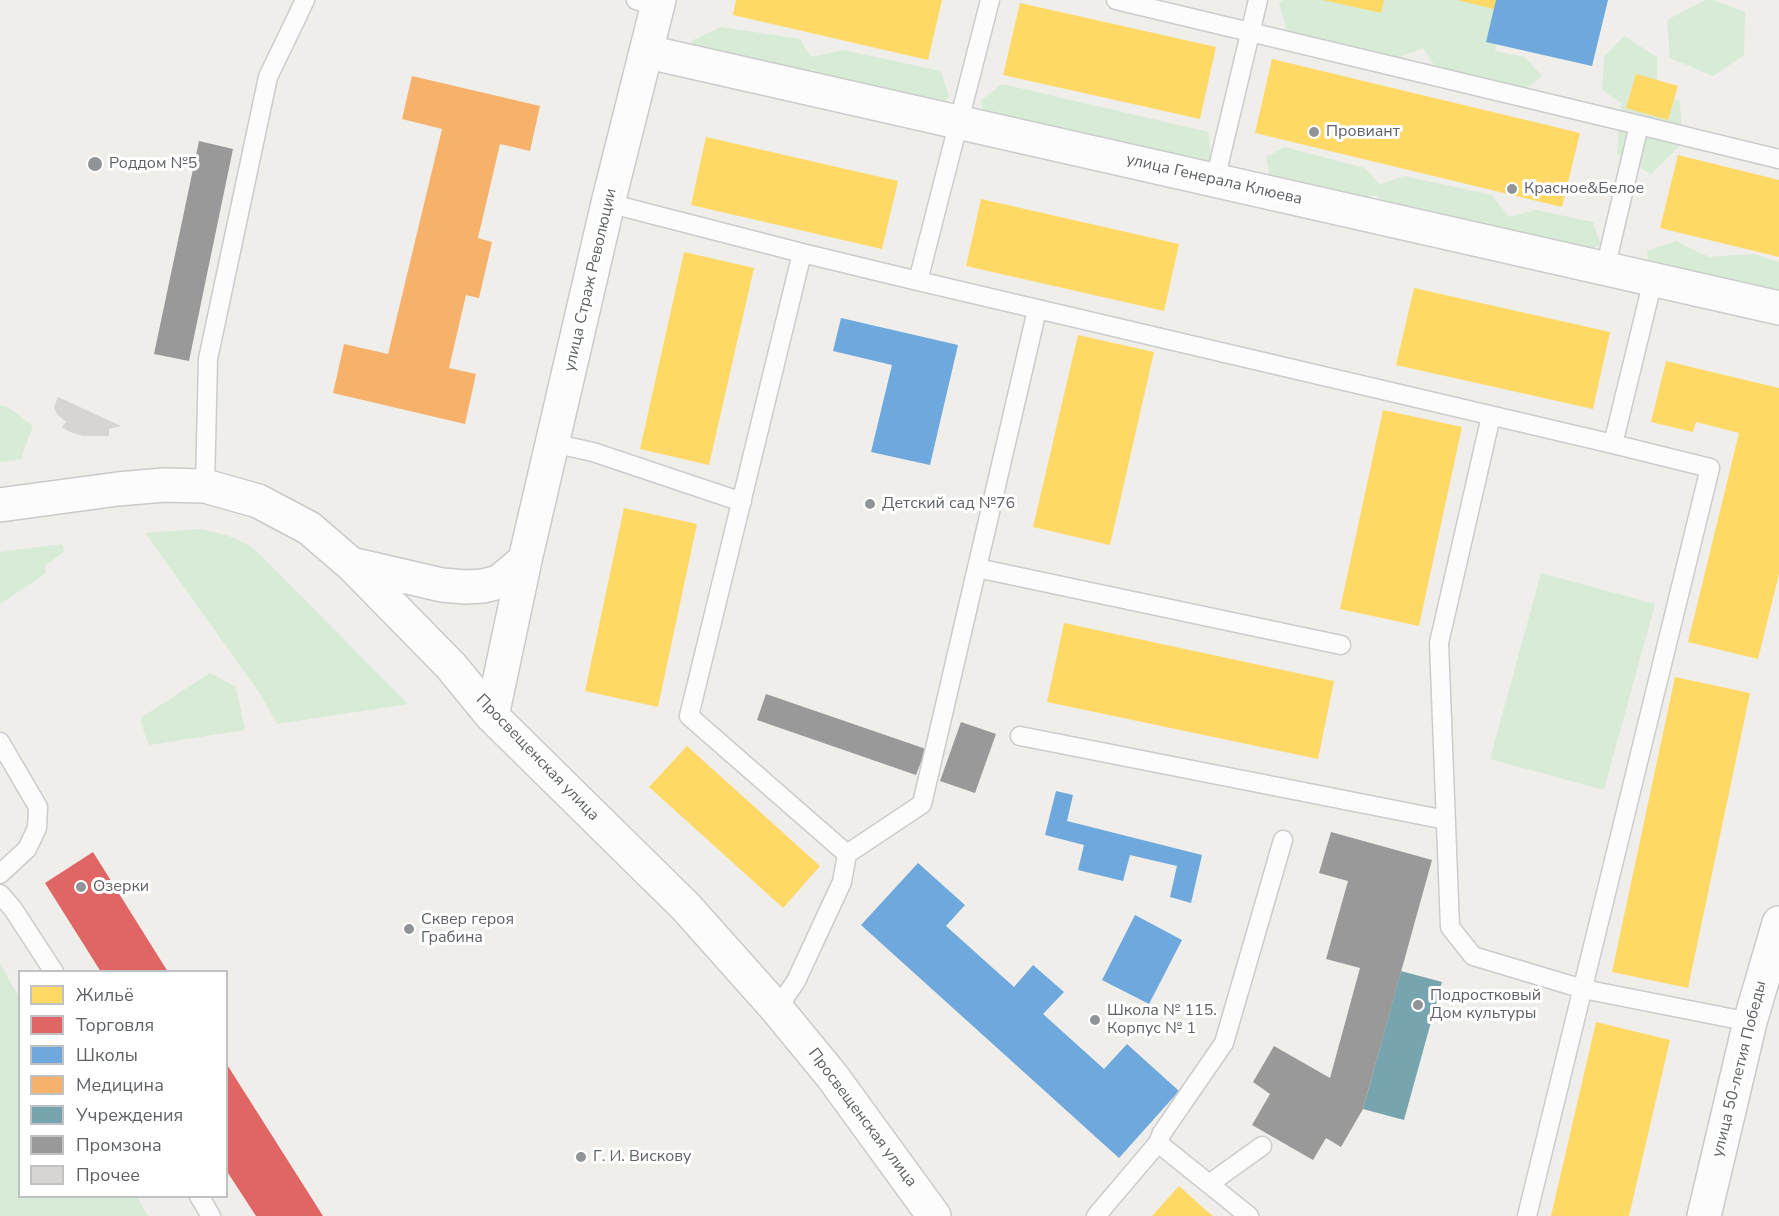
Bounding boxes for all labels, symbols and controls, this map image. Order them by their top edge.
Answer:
place label: Провиант [1326,122,1400,142]
marker: Провиант [1307,125,1321,139]
street label: улица Генерала Клюева [1124,150,1304,210]
place label: Роддом №5 [109,154,197,174]
marker: Роддом №5 [86,155,104,173]
place label: Красное&Белое [1524,179,1644,199]
marker: Красное&Белое [1505,182,1519,196]
street label: улица Страж Революции [561,187,621,373]
place label: Детский сад №76 [882,494,1015,514]
marker: Детский сад №76 [863,497,877,511]
street label: Просвещенская улица [471,691,603,825]
place label: Озерки [93,877,149,897]
marker: Озерки [74,880,88,894]
place label: Сквер героя Грабина [421,910,514,948]
marker: Сквер героя Грабина [402,922,416,936]
legend [18,970,228,1198]
street label: улица 50-летия Победы [1709,979,1771,1159]
text: Жильё [76,983,134,1007]
place label: Подростковый Дом культуры [1430,986,1541,1024]
marker: Подростковый Дом культуры [1411,998,1425,1012]
place label: Школа № 115. Корпус № 1 [1107,1001,1217,1039]
text: Торговля [76,1013,154,1037]
marker: Школа № 115. Корпус № 1 [1088,1013,1102,1027]
text: Школы [76,1043,138,1067]
street label: Просвещенская улица [804,1045,920,1191]
text: Медицина [76,1073,164,1097]
text: Учреждения [76,1103,183,1127]
text: Промзона [76,1133,162,1157]
place label: Г. И. Вискову [593,1147,691,1167]
marker: Г. И. Вискову [574,1150,588,1164]
text: Прочее [76,1163,140,1187]

